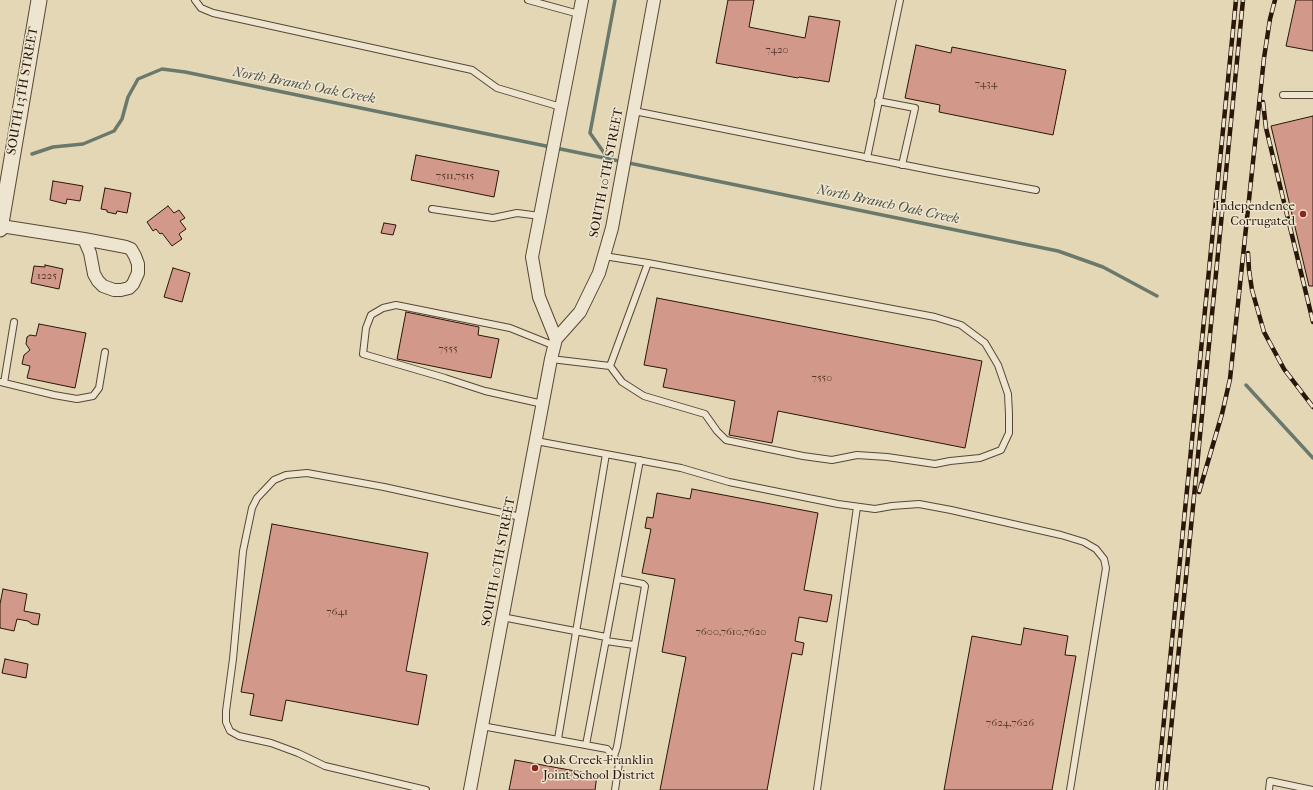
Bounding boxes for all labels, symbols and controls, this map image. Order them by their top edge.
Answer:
street label: SOUTH 13TH STREET [4,26,42,156]
house number: 7420 [765,43,789,57]
water label: North Branch Oak Creek [231,64,377,108]
house number: 7434 [975,77,997,91]
street label: SOUTH 10TH STREET [587,107,627,239]
house number: 7511,7515 [436,169,474,183]
water label: North Branch Oak Creek [815,182,961,228]
place label: Independence Corrugated [1215,199,1295,230]
marker: Independence Corrugated [1298,209,1308,219]
house number: 1225 [37,269,57,283]
house number: 7555 [438,342,458,356]
house number: 7550 [812,371,832,385]
street label: SOUTH 10TH STREET [479,496,519,628]
house number: 7641 [326,605,348,619]
house number: 7600,7610,7620 [696,625,766,639]
house number: 7624,7626 [986,716,1034,730]
place label: Oak Creek-Franklin Joint School District [543,753,655,784]
marker: Oak Creek-Franklin Joint School District [530,763,540,773]

